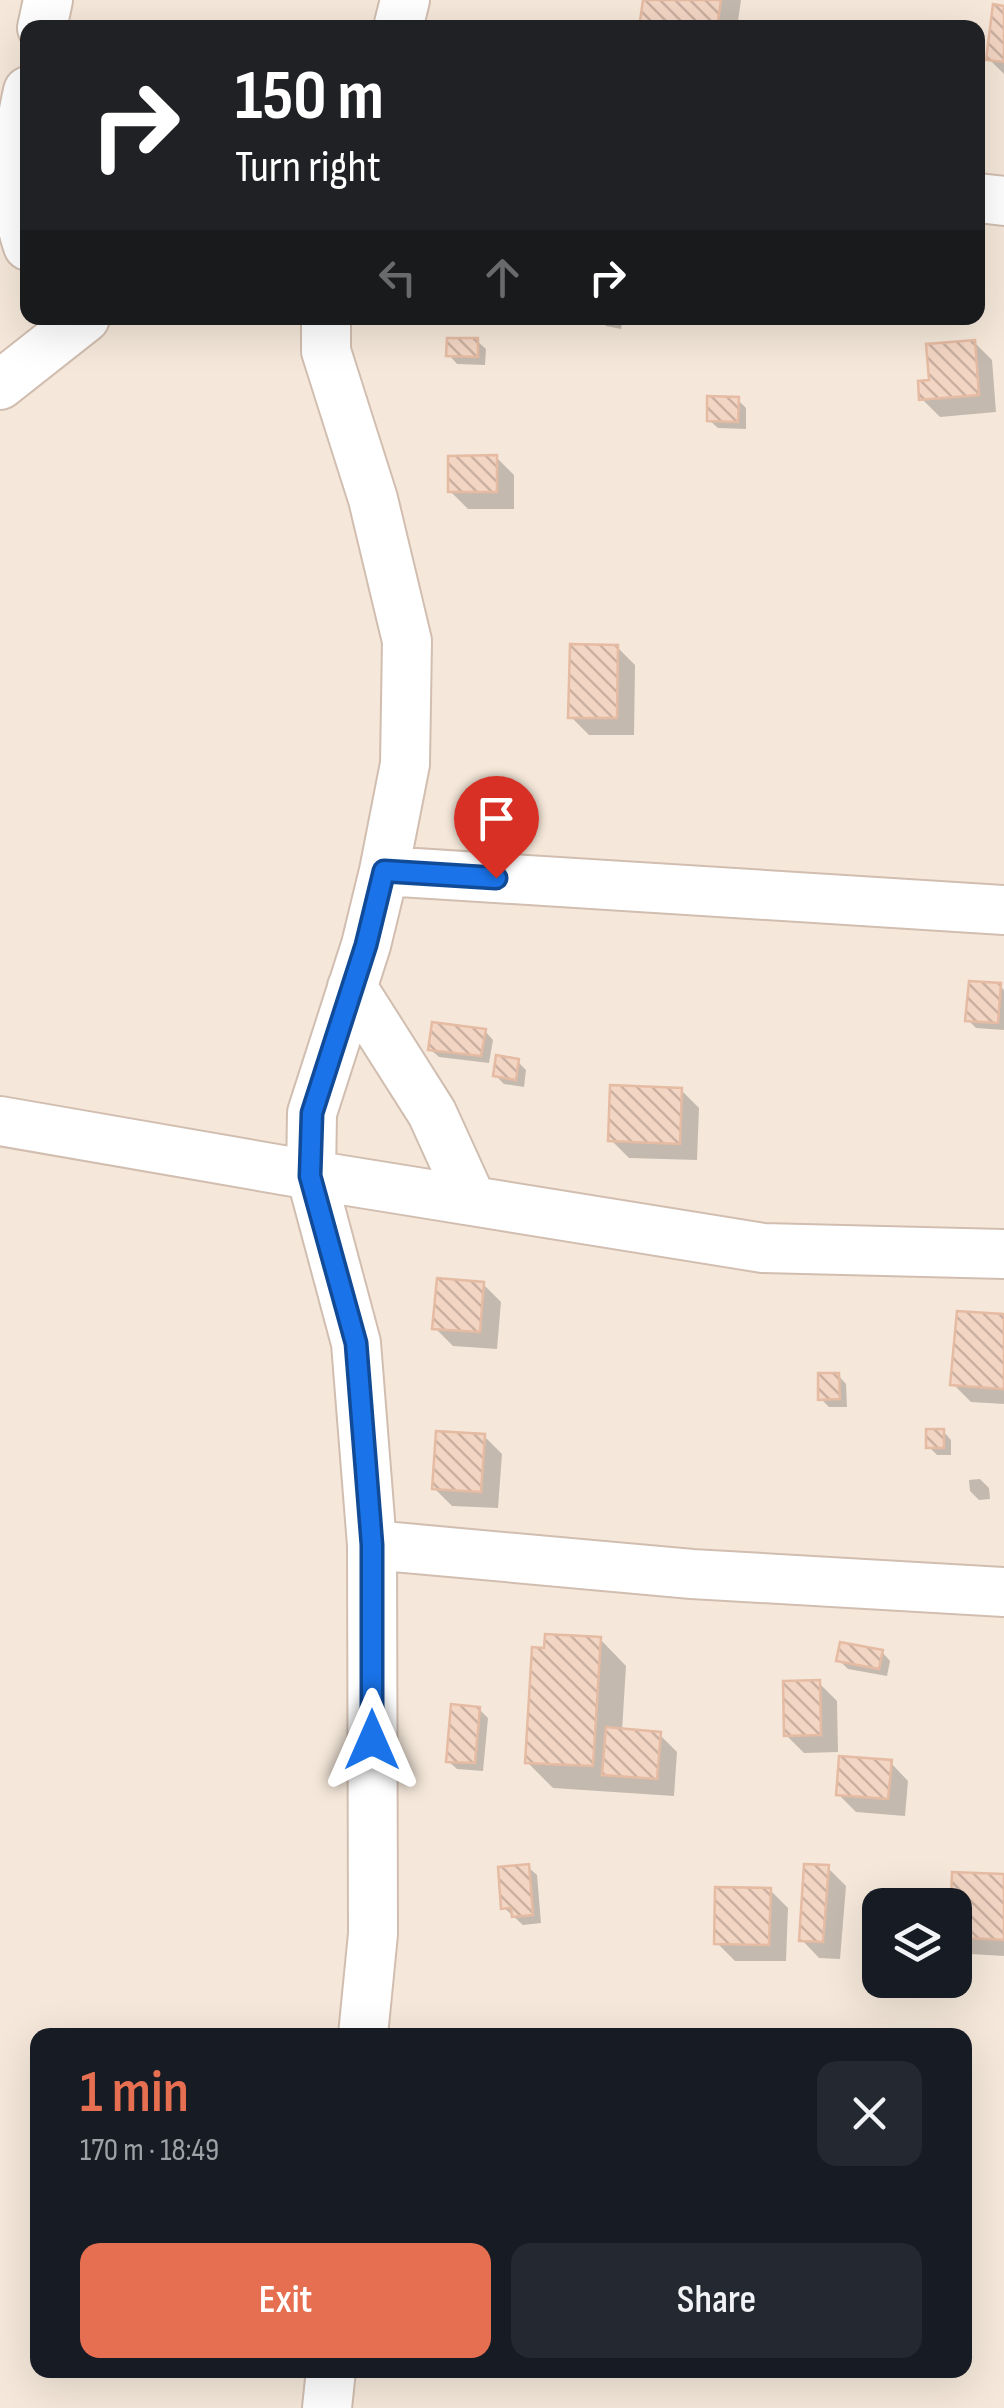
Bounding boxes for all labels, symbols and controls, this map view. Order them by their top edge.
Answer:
text: 150 m [235,55,384,139]
icon: right [70,60,200,190]
text: Turn right [235,140,381,195]
icon: left [370,250,425,305]
icon: ahead [475,250,530,305]
icon: right [580,250,635,305]
pin [454,776,539,879]
icon: arrive [469,791,524,846]
position arrow [320,1688,424,1792]
map controls [862,1888,972,1998]
button: layers [862,1888,972,1998]
text: 1 min [80,2057,189,2129]
button: close [817,2061,922,2166]
text: 170 m · 18:49 [80,2131,219,2170]
button: Exit [80,2243,491,2358]
button: Share [511,2243,922,2358]

